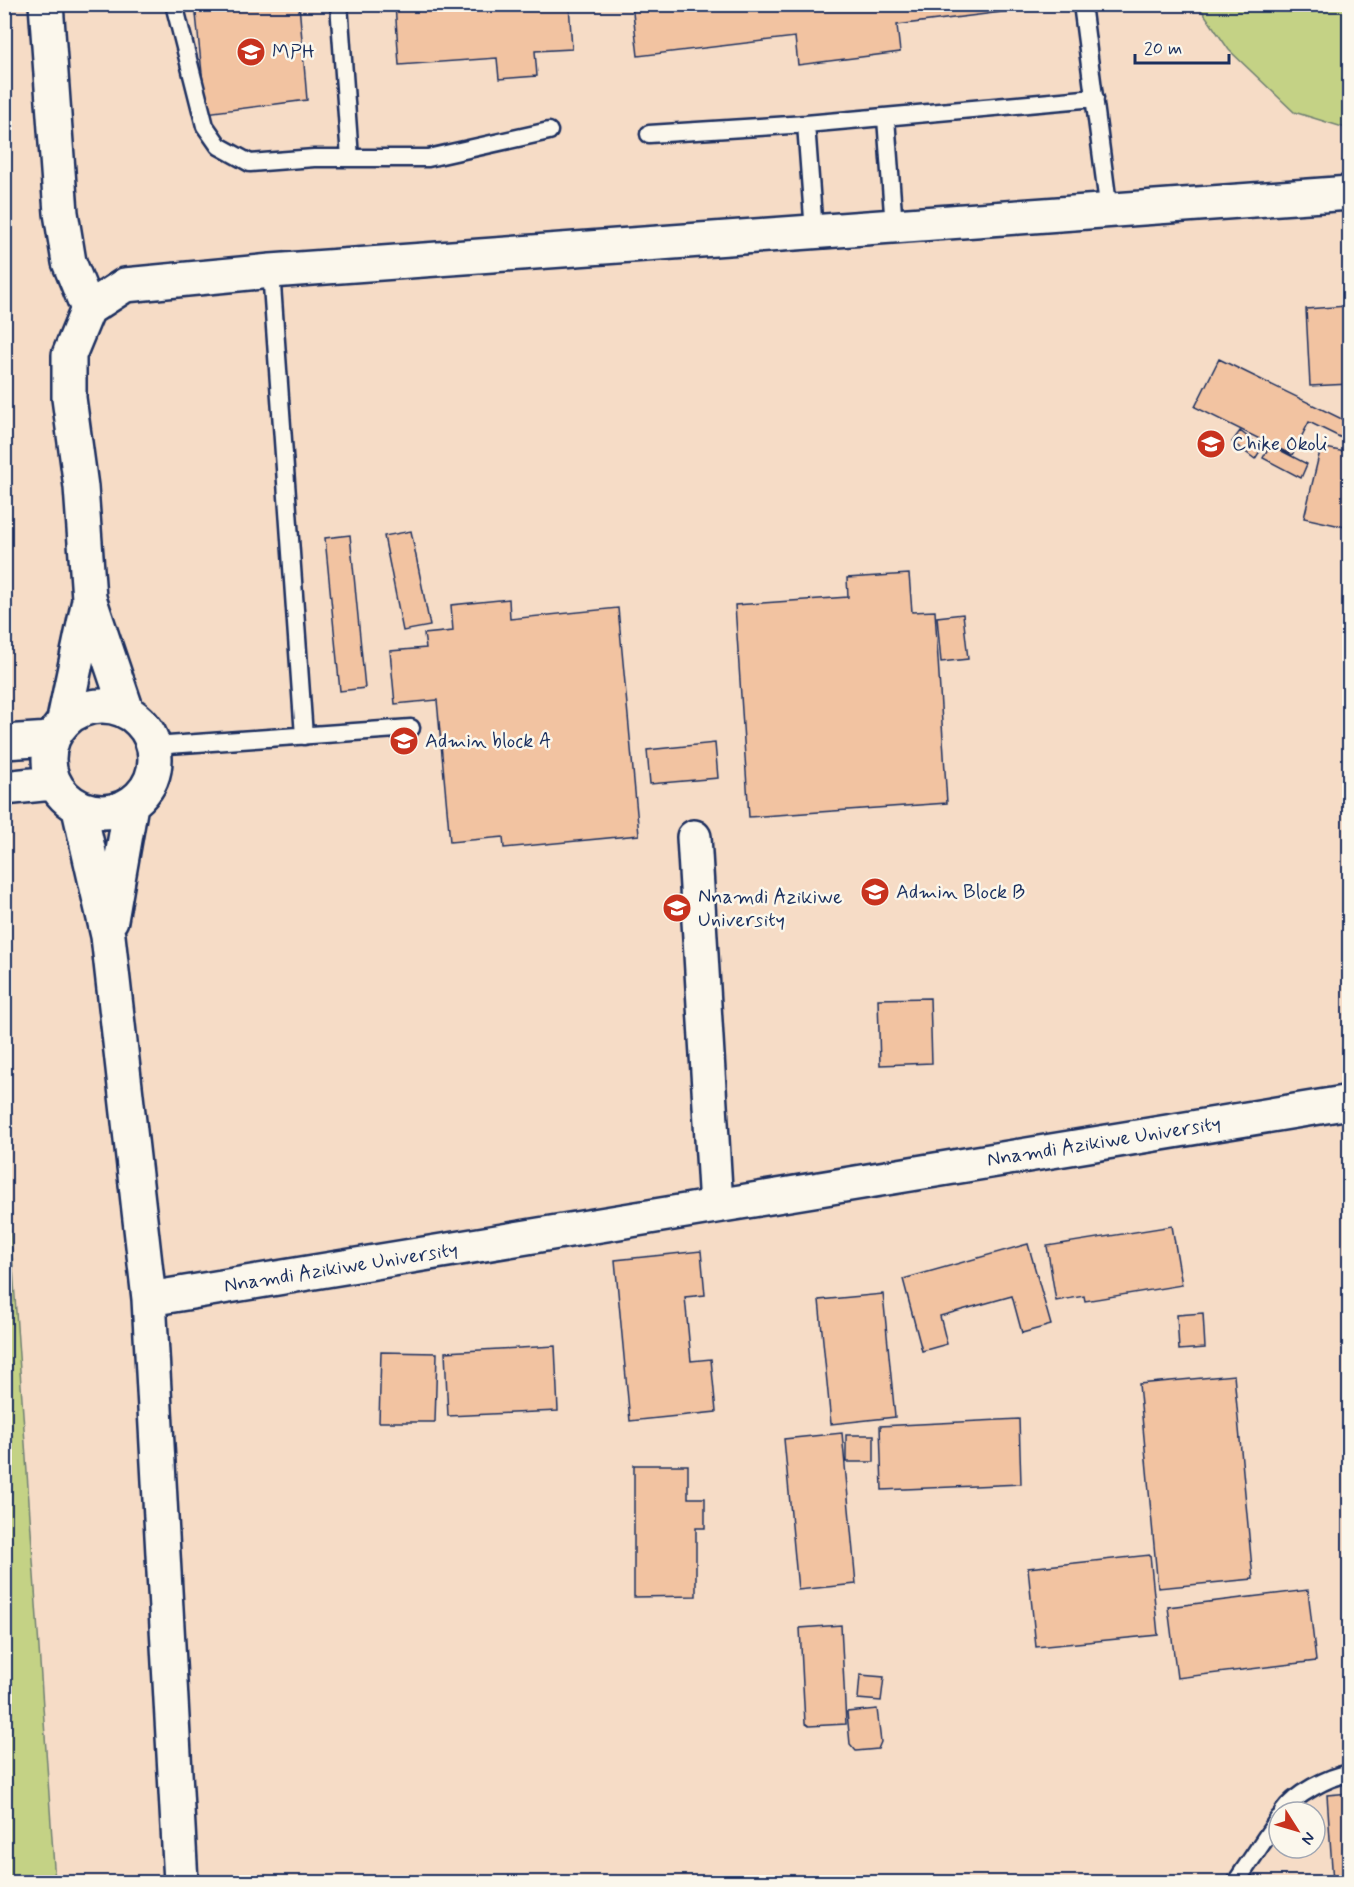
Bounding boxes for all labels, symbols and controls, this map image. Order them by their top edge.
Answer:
scale bar [1135,27,1230,65]
school or university icon: MPH [235,36,267,68]
text: 20 m [1144,37,1182,61]
place label: MPH [272,39,315,66]
school or university icon: Chike Okoli [1195,428,1227,460]
place label: Chike Okoli [1232,431,1328,458]
school or university icon: Admin block A [388,725,420,757]
place label: Admin block A [425,728,551,755]
school or university icon: Admin Block B [859,876,891,908]
place label: Admin Block B [896,879,1025,906]
place label: Nnamdi Azikiwe University [698,884,842,934]
school or university icon: Nnamdi Azikiwe University [661,892,693,924]
street label: Nnamdi Azikiwe University [985,1110,1223,1174]
street label: Nnamdi Azikiwe University [222,1236,460,1300]
north arrow [1267,1800,1327,1860]
text: N [1296,1828,1319,1849]

